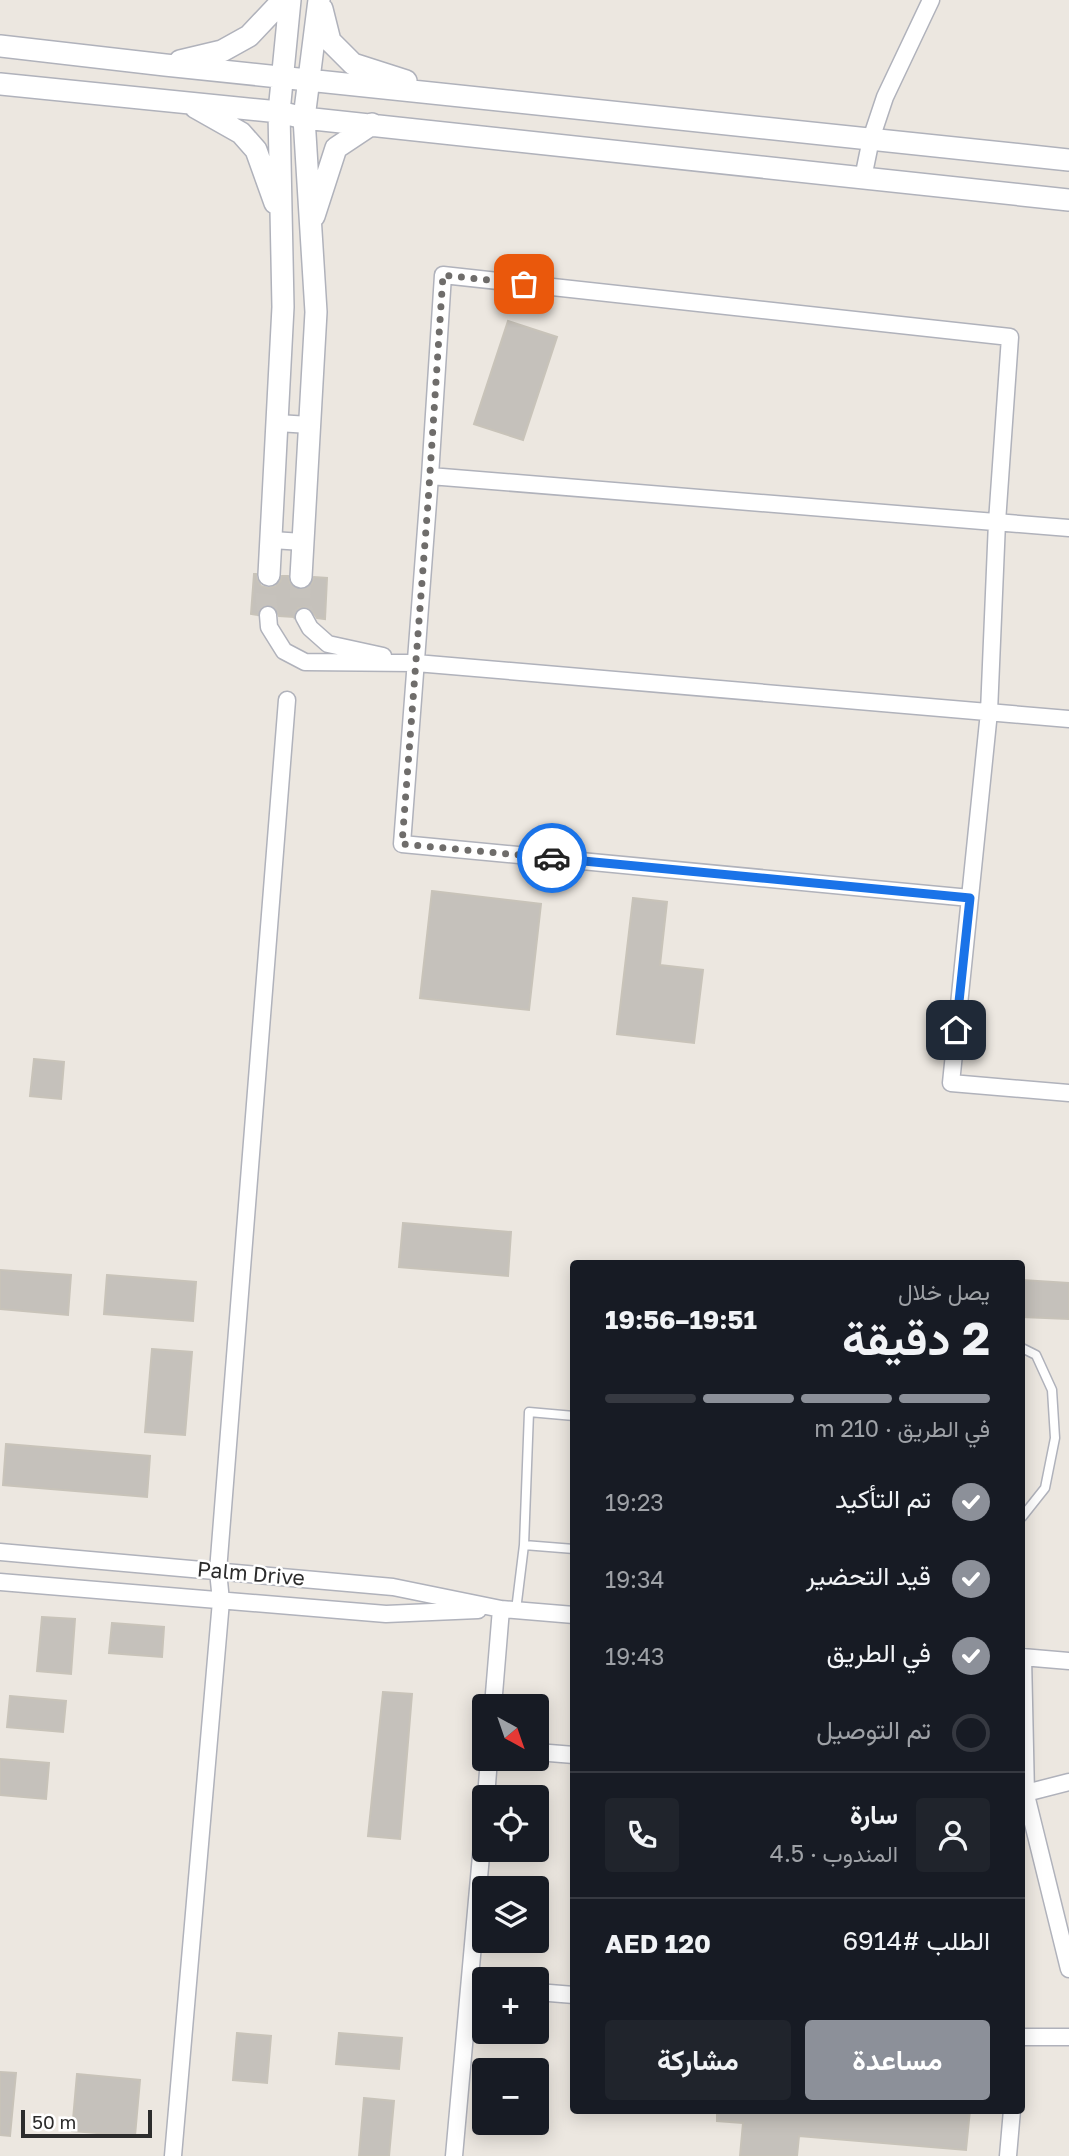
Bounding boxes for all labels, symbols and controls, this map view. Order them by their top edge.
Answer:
pin [494,254,554,314]
icon: bag [505,265,543,303]
courier [517,823,587,893]
icon: car [533,839,571,877]
pin [926,1000,986,1060]
icon: home [937,1011,975,1049]
text: يصل خلال [898,1277,990,1305]
text: 19:51–19:56 [605,1304,757,1335]
text: 2 دقيقة [842,1310,990,1365]
text: في الطريق · 210 m [814,1414,990,1442]
text: تم التأكيد [835,1483,931,1514]
icon: check [952,1483,990,1521]
text: 19:23 [605,1488,664,1516]
street label: Palm Drive [196,1555,306,1591]
text: قيد التحضير [806,1560,931,1591]
icon: check [952,1560,990,1598]
text: 19:34 [605,1565,664,1593]
text: في الطريق [826,1637,931,1668]
icon: check [952,1637,990,1675]
text: 19:43 [605,1642,664,1670]
north arrow [472,1694,550,1771]
map controls [472,1694,549,2135]
text: تم التوصيل [816,1714,931,1745]
button: locate [472,1785,549,1862]
button: phone [605,1798,679,1872]
button: person [916,1798,990,1872]
text: سارة [850,1799,898,1830]
text: المندوب · 4.5 [770,1839,898,1867]
button: layers [472,1876,549,1953]
text: الطلب #6914 [842,1925,990,1956]
text: AED 120 [605,1928,711,1959]
button: + [472,1967,549,2044]
button: مشاركة [605,2020,791,2100]
button: مساعدة [805,2020,990,2100]
button: − [472,2058,549,2135]
scale bar [21,2107,152,2139]
text: 50 m [32,2110,76,2133]

